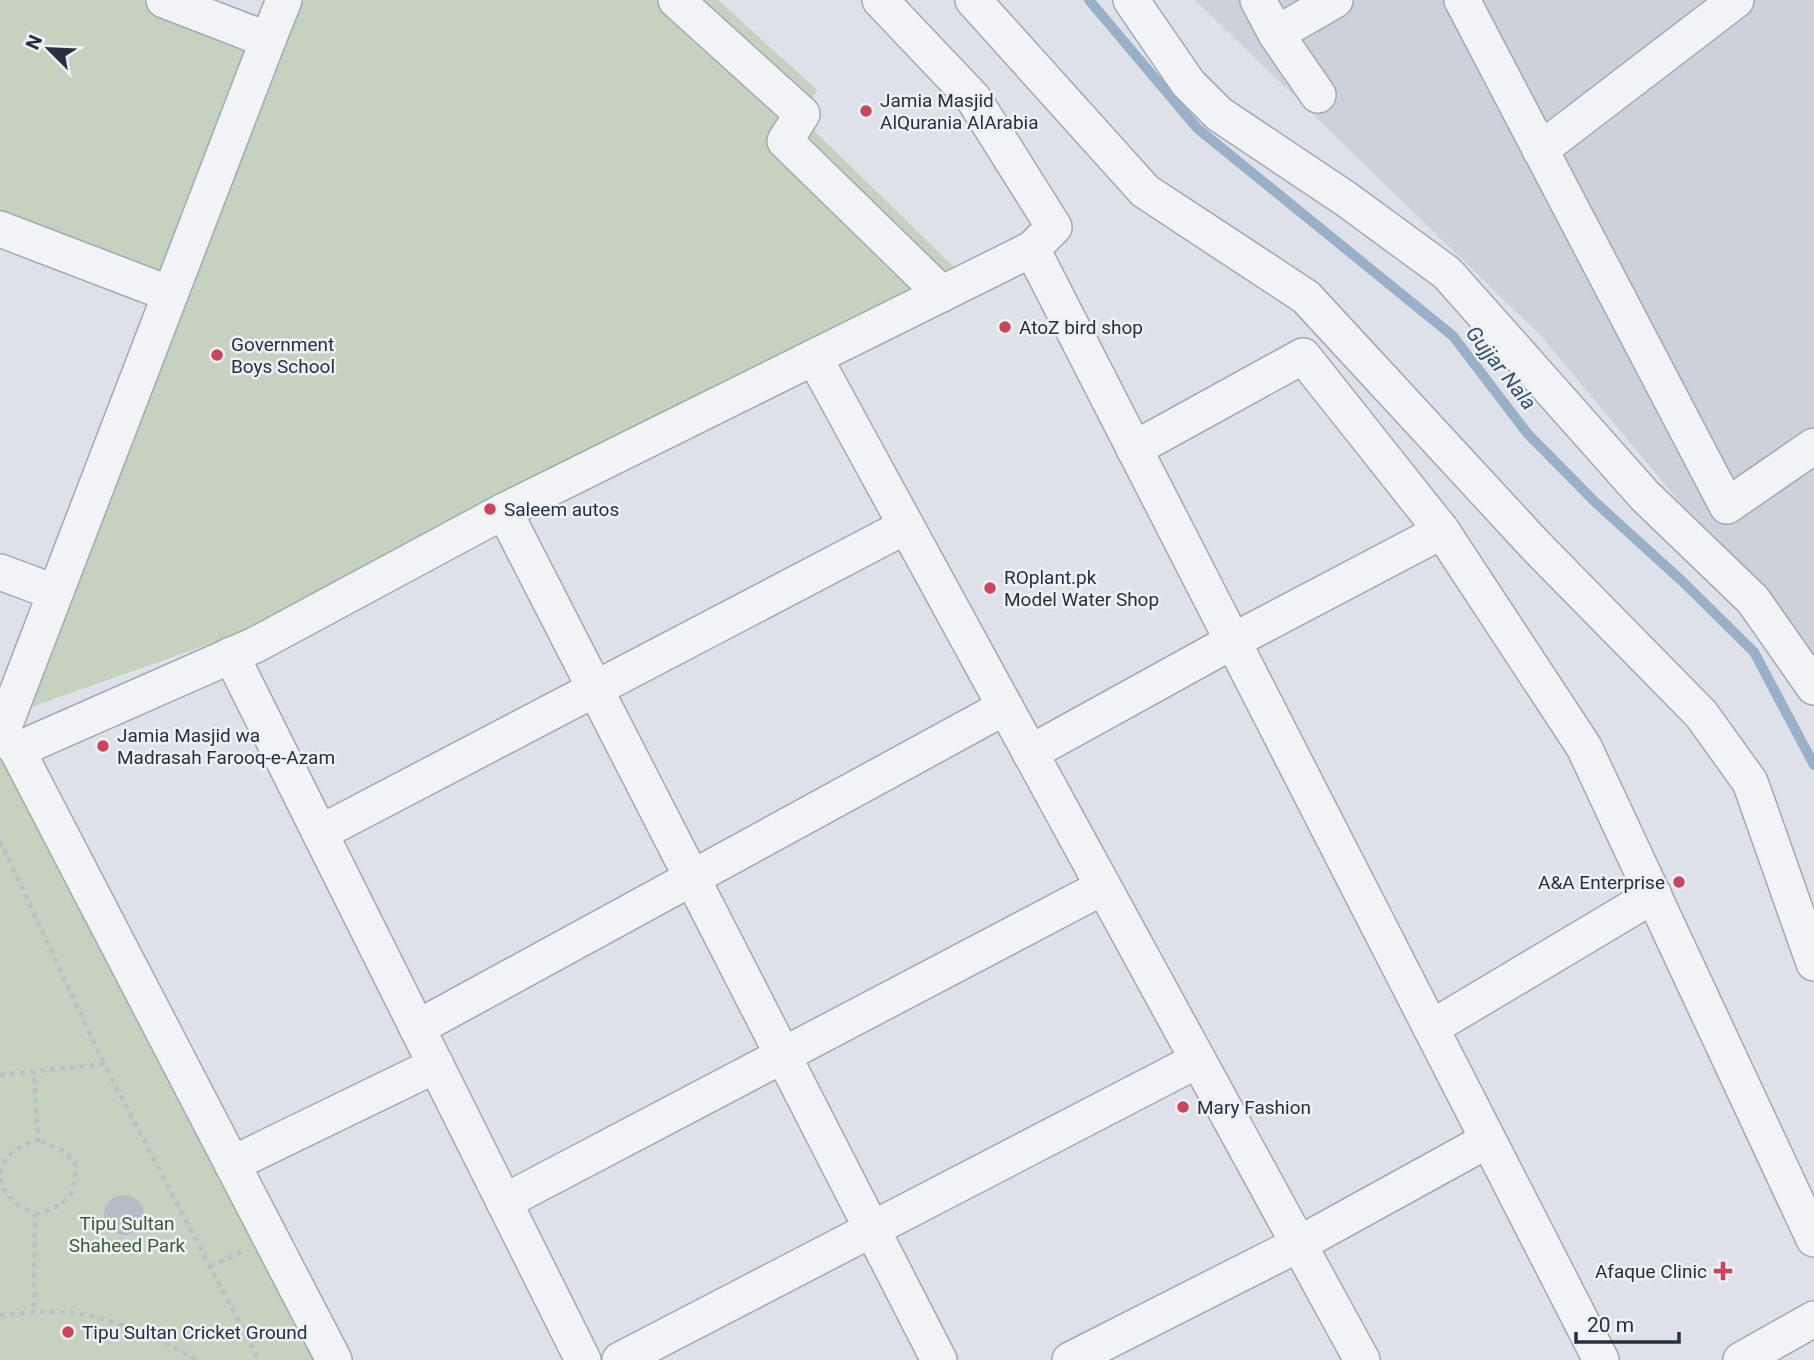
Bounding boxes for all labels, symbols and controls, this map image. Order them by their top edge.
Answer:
north arrow [14,14,84,84]
text: N [21,31,47,53]
place label: Jamia Masjid AlQurania AlArabia [880,89,1039,134]
marker: Jamia Masjid AlQurania AlArabia [858,103,874,119]
place label: AtoZ bird shop [1019,316,1143,339]
marker: AtoZ bird shop [997,319,1013,335]
water label: Gujjar Nala [1461,321,1541,415]
place label: Government Boys School [231,333,335,378]
marker: Government Boys School [209,347,225,363]
place label: Saleem autos [504,498,619,521]
marker: Saleem autos [482,501,498,517]
place label: ROplant.pk Model Water Shop [1004,566,1159,611]
marker: ROplant.pk Model Water Shop [982,580,998,596]
place label: Jamia Masjid wa Madrasah Farooq-e-Azam [117,724,335,769]
marker: Jamia Masjid wa Madrasah Farooq-e-Azam [95,738,111,754]
place label: A&A Enterprise [1538,871,1665,894]
marker: A&A Enterprise [1671,874,1687,890]
place label: Mary Fashion [1197,1096,1311,1119]
marker: Mary Fashion [1175,1099,1191,1115]
park label: Tipu Sultan Shaheed Park [69,1212,186,1257]
place label: Afaque Clinic [1595,1260,1707,1283]
marker: Afaque Clinic [1713,1261,1733,1281]
scale bar [1576,1300,1679,1344]
text: 20 m [1587,1313,1634,1337]
place label: Tipu Sultan Cricket Ground [82,1321,307,1344]
marker: Tipu Sultan Cricket Ground [60,1324,76,1340]

